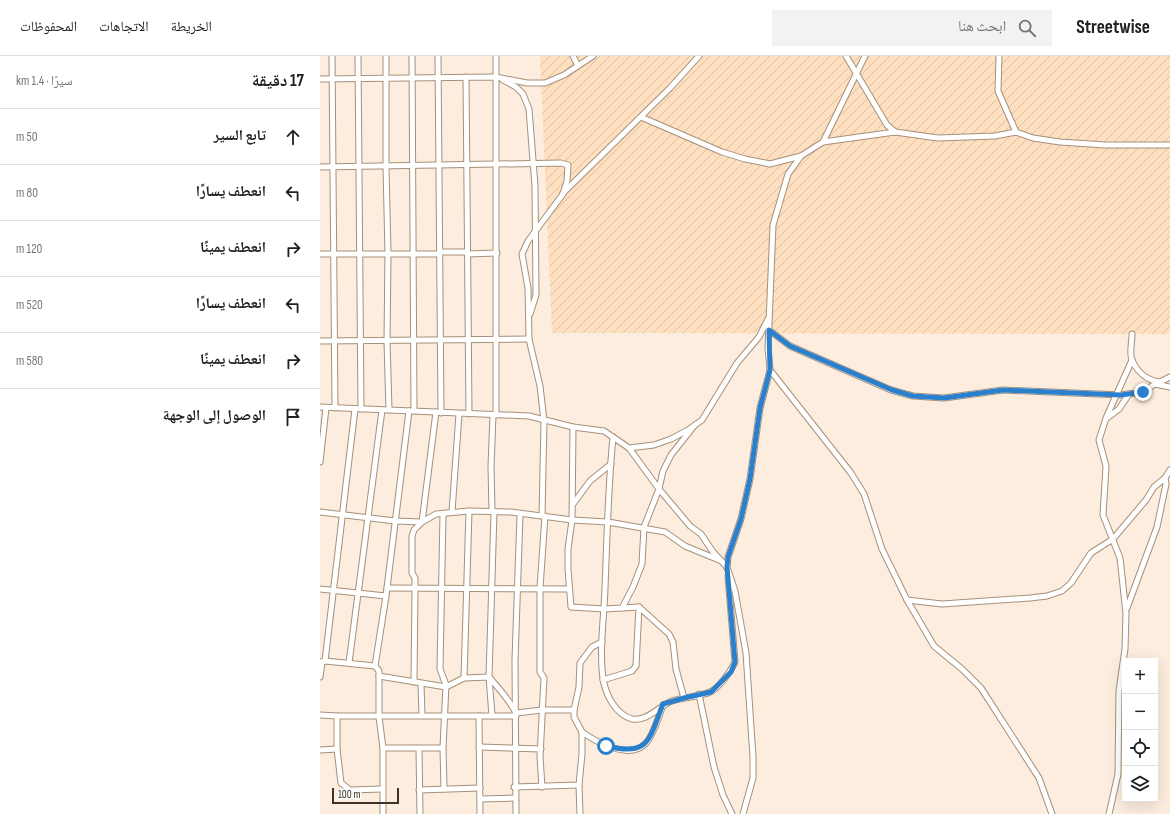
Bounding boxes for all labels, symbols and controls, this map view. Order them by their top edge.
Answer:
search box [772,10,1052,46]
text: Streetwise [1076,16,1150,39]
text: ابحث هنا [958,17,1006,36]
icon: search [1016,17,1038,39]
text: المحفوظات [20,18,77,35]
text: الاتجاهات [99,18,149,35]
text: الخريطة [171,18,212,35]
text: 17 دقيقة [252,71,304,91]
text: سيرًا · 1.4 km [16,73,72,89]
text: تابع السير [214,126,266,145]
icon: ahead [282,126,304,148]
text: 50 m [16,129,37,145]
text: انعطف يسارًا [196,182,266,201]
icon: left [282,182,304,204]
text: 80 m [16,185,38,201]
text: انعطف يمينًا [200,238,266,257]
icon: right [282,238,304,260]
text: 120 m [16,241,42,257]
text: انعطف يسارًا [196,294,266,313]
icon: left [282,294,304,316]
text: 520 m [16,297,43,313]
text: انعطف يمينًا [200,350,266,369]
icon: right [282,350,304,372]
text: 580 m [16,353,43,369]
route end [1134,383,1152,401]
text: الوصول إلى الوجهة [163,406,266,425]
icon: arrive [282,406,304,428]
map controls [1122,658,1158,802]
button: + [1122,658,1158,694]
button: − [1122,694,1158,730]
button: locate [1122,730,1158,766]
route start [597,737,615,755]
button: layers [1122,766,1158,802]
scale bar [332,786,399,805]
text: 100 m [338,788,360,801]

